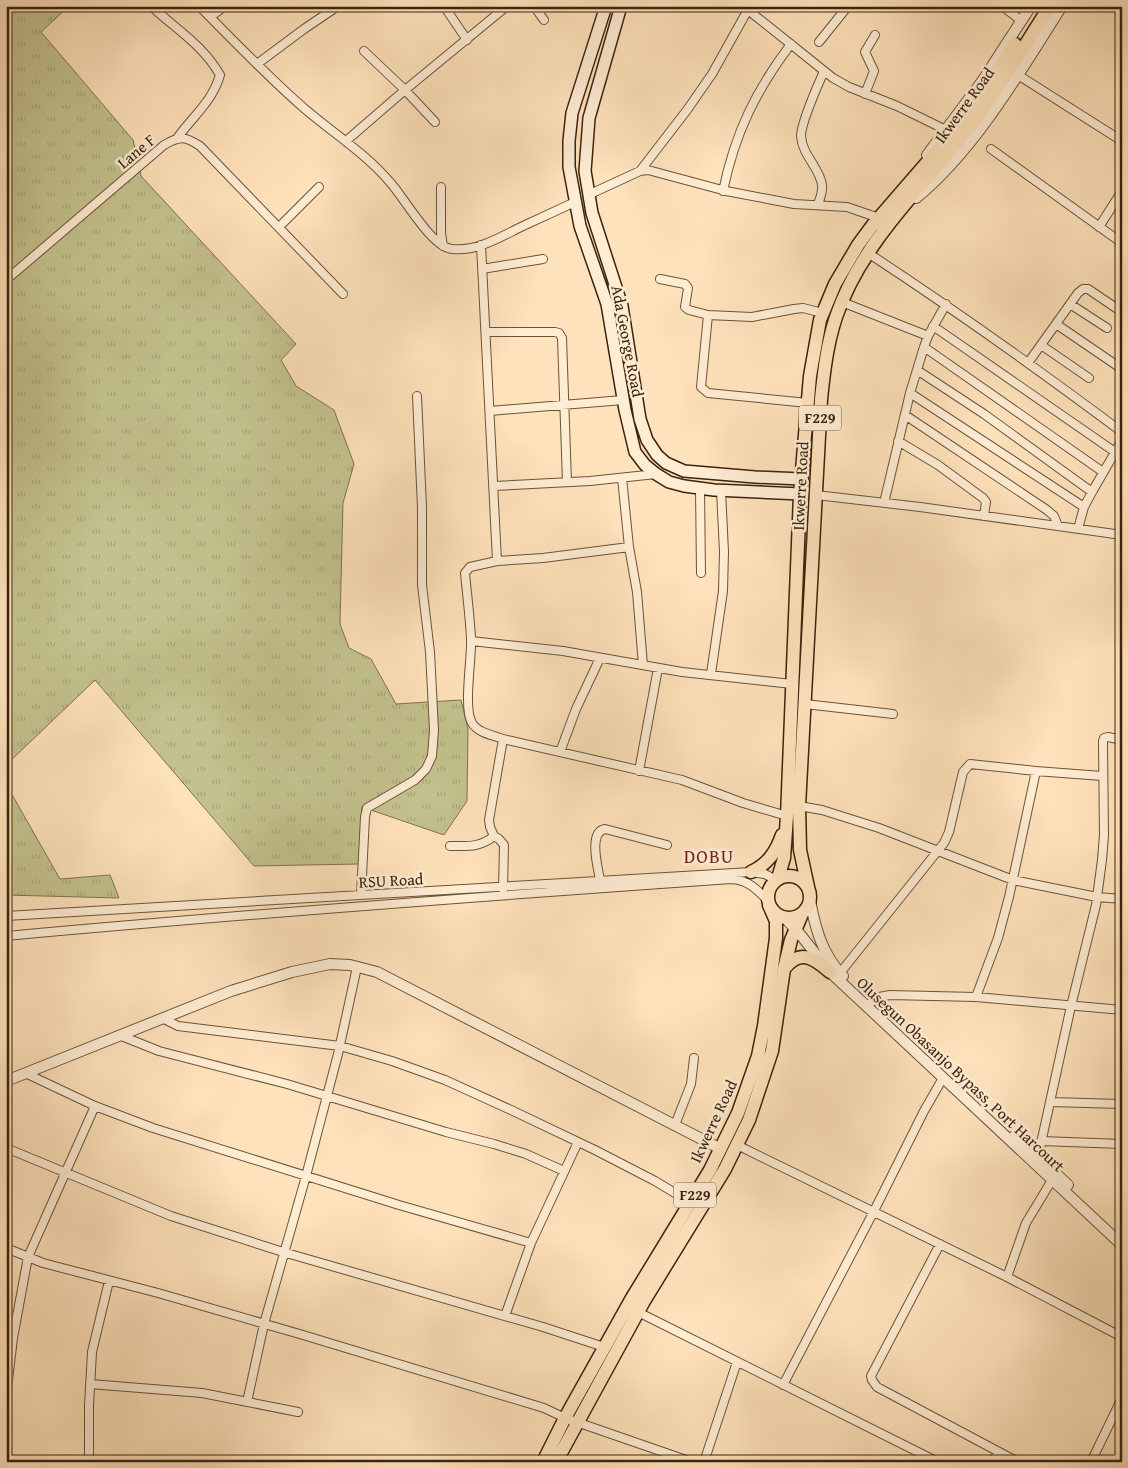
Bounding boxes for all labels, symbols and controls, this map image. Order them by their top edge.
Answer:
street label: Ikwerre Road [928,62,1000,148]
street label: Lane F [112,128,160,174]
street label: Ada George Road [605,283,651,399]
road number: F229 [799,406,841,430]
street label: Ikwerre Road [786,440,814,531]
district label: DOBU [684,842,734,870]
street label: RSU Road [358,866,424,894]
street label: Olusegun Obasanjo Bypass, Port Harcourt [852,971,1071,1177]
street label: Ikwerre Road [683,1075,743,1166]
road number: F229 [674,1182,716,1208]

